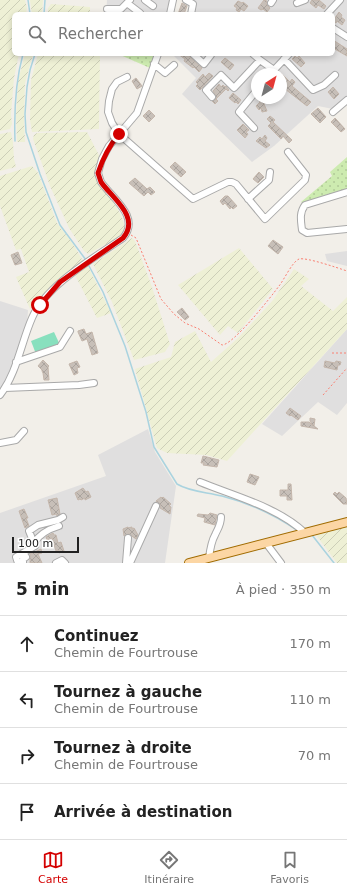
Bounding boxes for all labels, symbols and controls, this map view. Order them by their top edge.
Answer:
search box [12,12,335,56]
icon: search [26,23,48,45]
text: Rechercher [58,25,143,43]
north arrow [251,68,287,104]
route end [110,125,128,143]
route start [31,296,49,314]
scale bar [12,535,79,554]
text: 100 m [18,537,53,550]
text: 5 min [16,579,69,599]
text: À pied · 350 m [236,582,331,597]
text: Continuez [54,627,139,645]
icon: ahead [16,633,38,655]
text: 170 m [289,636,331,651]
text: Chemin de Fourtrouse [54,645,198,660]
text: Tournez à gauche [54,683,202,701]
icon: left [16,689,38,711]
text: 110 m [289,692,331,707]
text: Chemin de Fourtrouse [54,701,198,716]
text: Tournez à droite [54,739,192,757]
icon: right [16,745,38,767]
text: 70 m [298,748,331,763]
text: Chemin de Fourtrouse [54,757,198,772]
icon: arrive [16,801,38,823]
text: Arrivée à destination [54,803,232,821]
tab: Carte [38,849,68,886]
tab: Itinéraire [144,849,194,886]
tab: Favoris [270,849,309,886]

